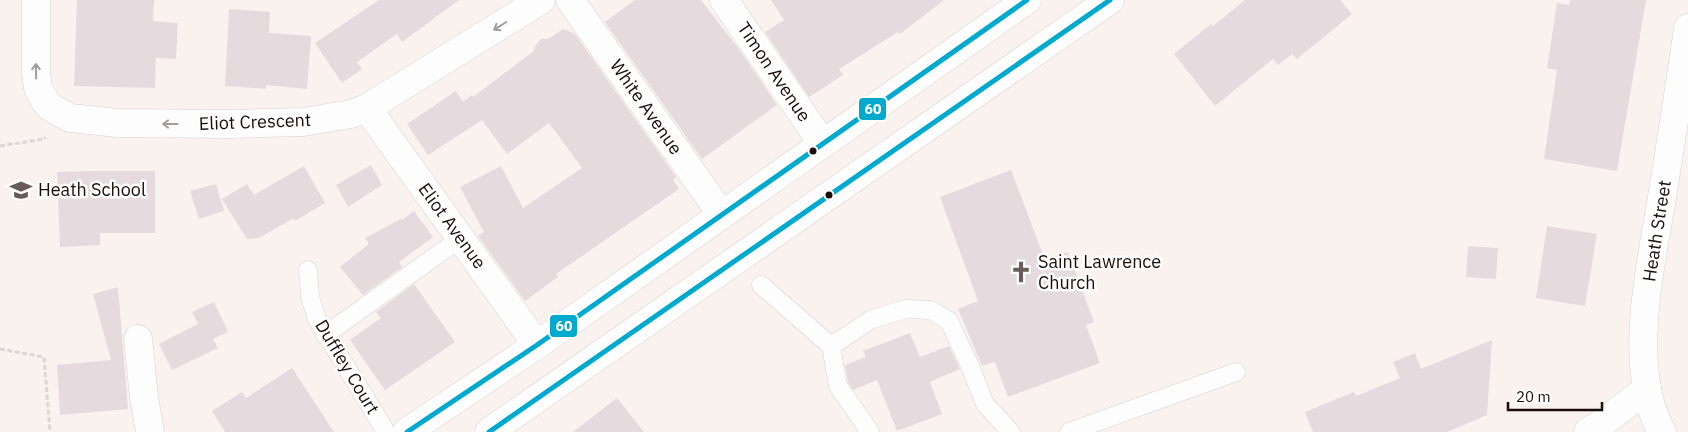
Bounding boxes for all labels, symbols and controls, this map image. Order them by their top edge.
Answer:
street label: Timon Avenue [733,18,816,126]
one-way arrow [493,21,507,31]
street label: White Avenue [605,55,688,159]
one-way arrow [31,64,41,80]
line badge: 60 [858,97,887,121]
text: 60 [865,100,881,118]
street label: Eliot Crescent [198,108,311,135]
one-way arrow [162,119,178,129]
unlabelled marker [808,146,818,156]
school or university icon: Heath School [8,177,34,203]
place label: Heath School [38,178,146,201]
street label: Eliot Avenue [414,178,491,273]
street label: Heath Street [1637,179,1676,283]
unlabelled marker [824,190,834,200]
place label: Saint Lawrence Church [1038,250,1161,294]
church icon: Saint Lawrence Church [1008,259,1034,285]
line badge: 60 [549,314,578,338]
street label: Duffley Court [310,315,385,418]
text: 60 [556,317,572,335]
scale bar [1508,380,1602,412]
text: 20 m [1516,387,1551,406]

